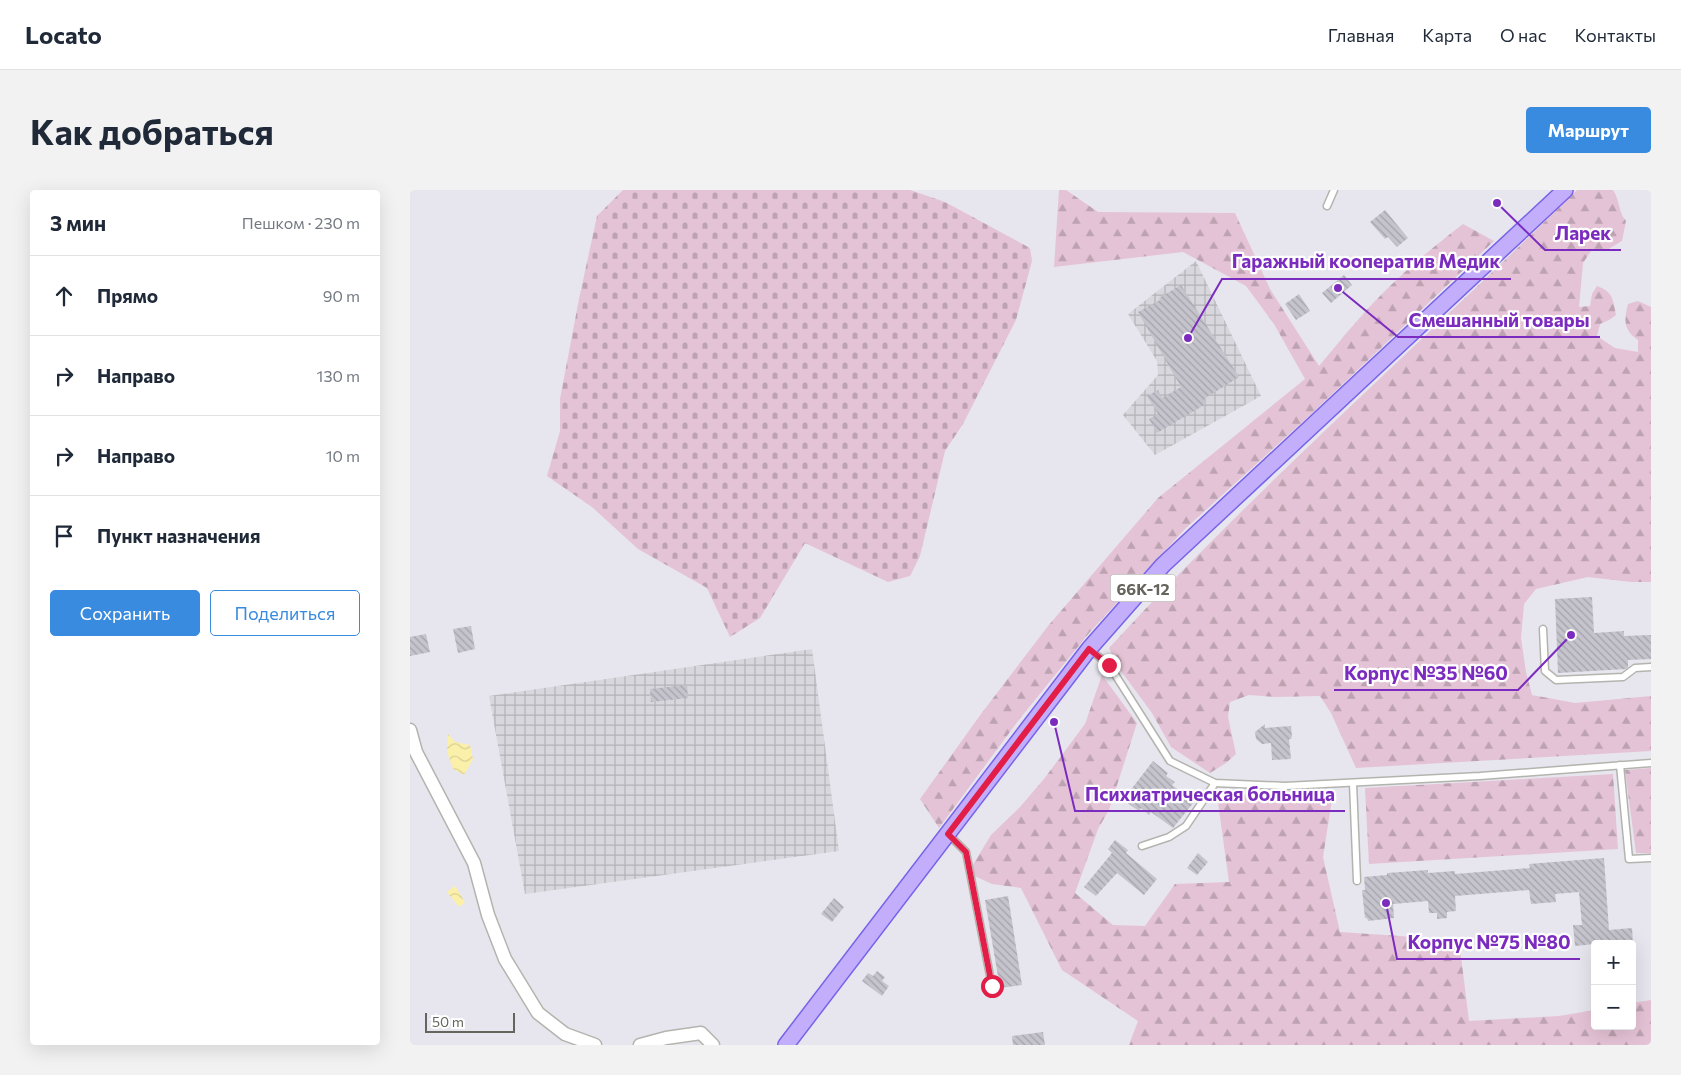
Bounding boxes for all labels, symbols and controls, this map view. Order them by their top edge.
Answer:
text: Locato [25,20,102,49]
text: Главная [1328,24,1394,46]
text: Карта [1422,24,1472,46]
text: О нас [1500,24,1547,46]
text: Контакты [1575,24,1656,46]
button: Маршрут [1526,107,1651,153]
text: Как добраться [30,109,274,152]
text: 3 мин [50,210,106,235]
text: Пешком · 230 m [242,213,360,232]
callout: Ларек [1545,216,1621,250]
text: Ларек [1555,221,1611,244]
callout: Гаражный кооператив Медик [1222,245,1511,279]
text: Гаражный кооператив Медик [1232,249,1500,272]
icon: ahead [50,282,78,310]
text: Прямо [97,284,158,307]
text: 90 m [323,286,360,305]
callout: Смешанный товары [1398,303,1600,337]
text: Смешанный товары [1408,308,1590,331]
icon: right [50,362,78,390]
text: Направо [97,364,175,387]
text: 130 m [317,366,360,385]
icon: right [50,442,78,470]
text: Направо [97,444,175,467]
text: 10 m [326,446,360,465]
icon: arrive [50,522,78,550]
text: Пункт назначения [97,524,260,547]
road number: 66К-12 [1110,574,1176,602]
button: Сохранить [50,590,200,636]
button: Поделиться [210,590,360,636]
route end [1098,654,1121,677]
callout: Корпус №35 №60 [1334,656,1518,690]
text: Корпус №35 №60 [1344,661,1508,684]
callout: Психиатрическая больница [1075,777,1345,811]
text: Психиатрическая больница [1085,782,1335,805]
callout: Корпус №75 №80 [1397,925,1580,959]
text: Корпус №75 №80 [1407,930,1571,953]
map controls [1591,940,1636,1030]
button: + [1591,940,1636,985]
route start [981,975,1004,998]
button: − [1591,985,1636,1030]
scale bar [425,1010,515,1033]
text: 50 m [432,1013,464,1030]

